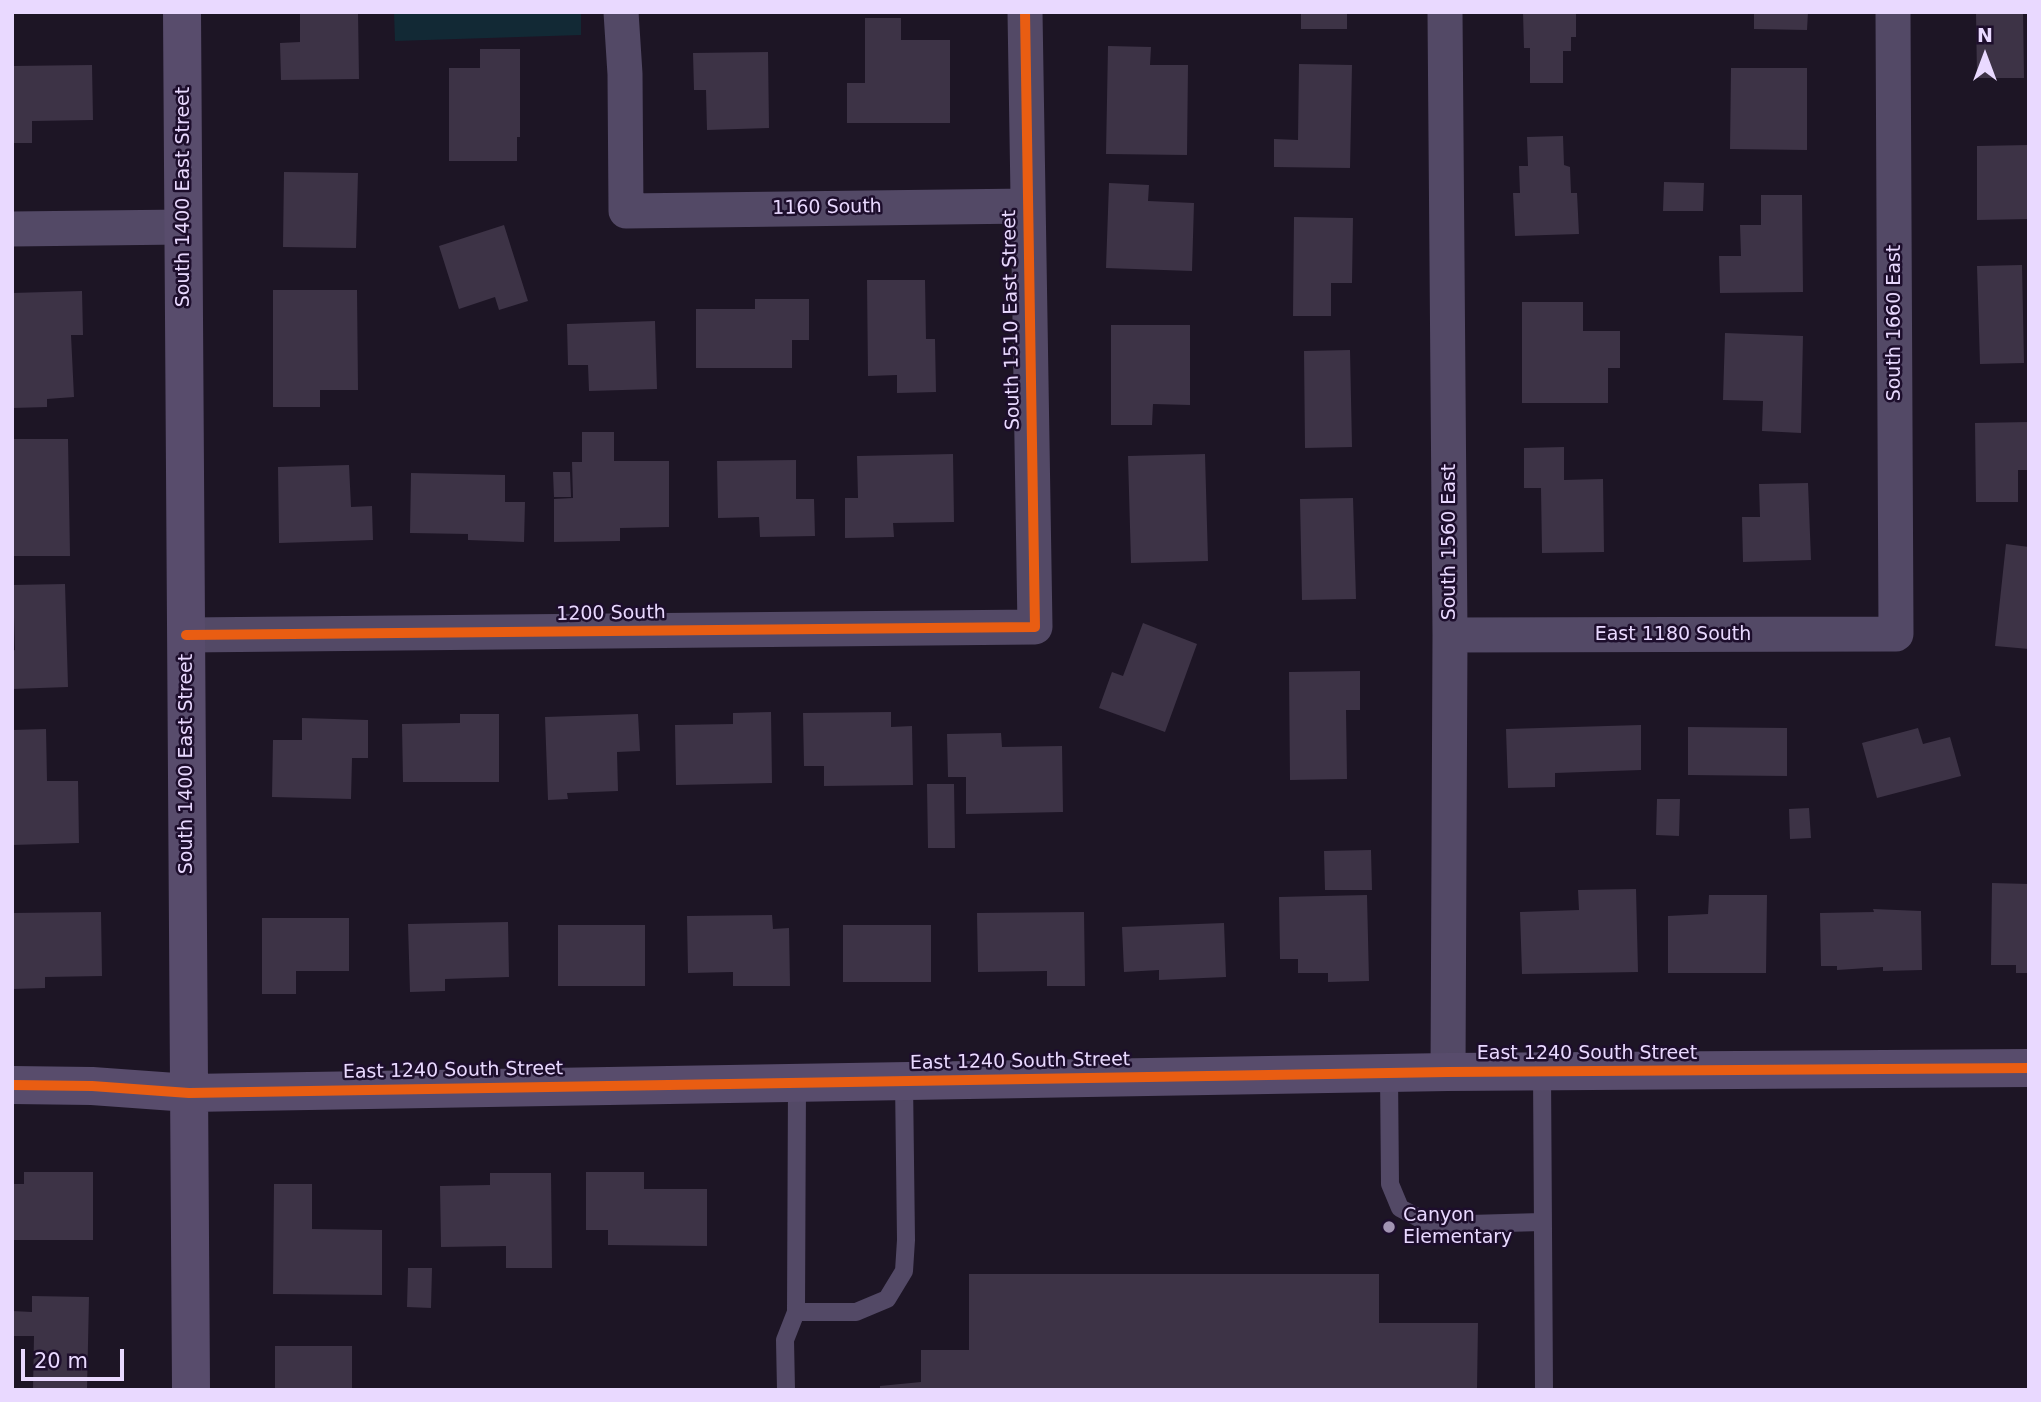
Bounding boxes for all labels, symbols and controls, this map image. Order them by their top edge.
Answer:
north arrow [1950,21,2020,91]
text: N [1977,24,1993,46]
street label: South 1400 East Street [173,87,195,307]
street label: 1160 South [772,196,882,220]
street label: South 1510 East Street [999,210,1025,430]
street label: South 1660 East [1884,245,1906,401]
street label: South 1560 East [1439,464,1461,620]
street label: 1200 South [556,602,666,626]
street label: East 1180 South [1595,624,1751,646]
street label: South 1400 East Street [176,654,198,874]
street label: East 1240 South Street [1477,1043,1697,1065]
street label: East 1240 South Street [910,1049,1130,1075]
street label: East 1240 South Street [343,1058,563,1084]
place label: Canyon Elementary [1403,1205,1512,1249]
marker: Canyon Elementary [1381,1219,1397,1235]
scale bar [24,1336,128,1380]
text: 20 m [34,1349,88,1373]

